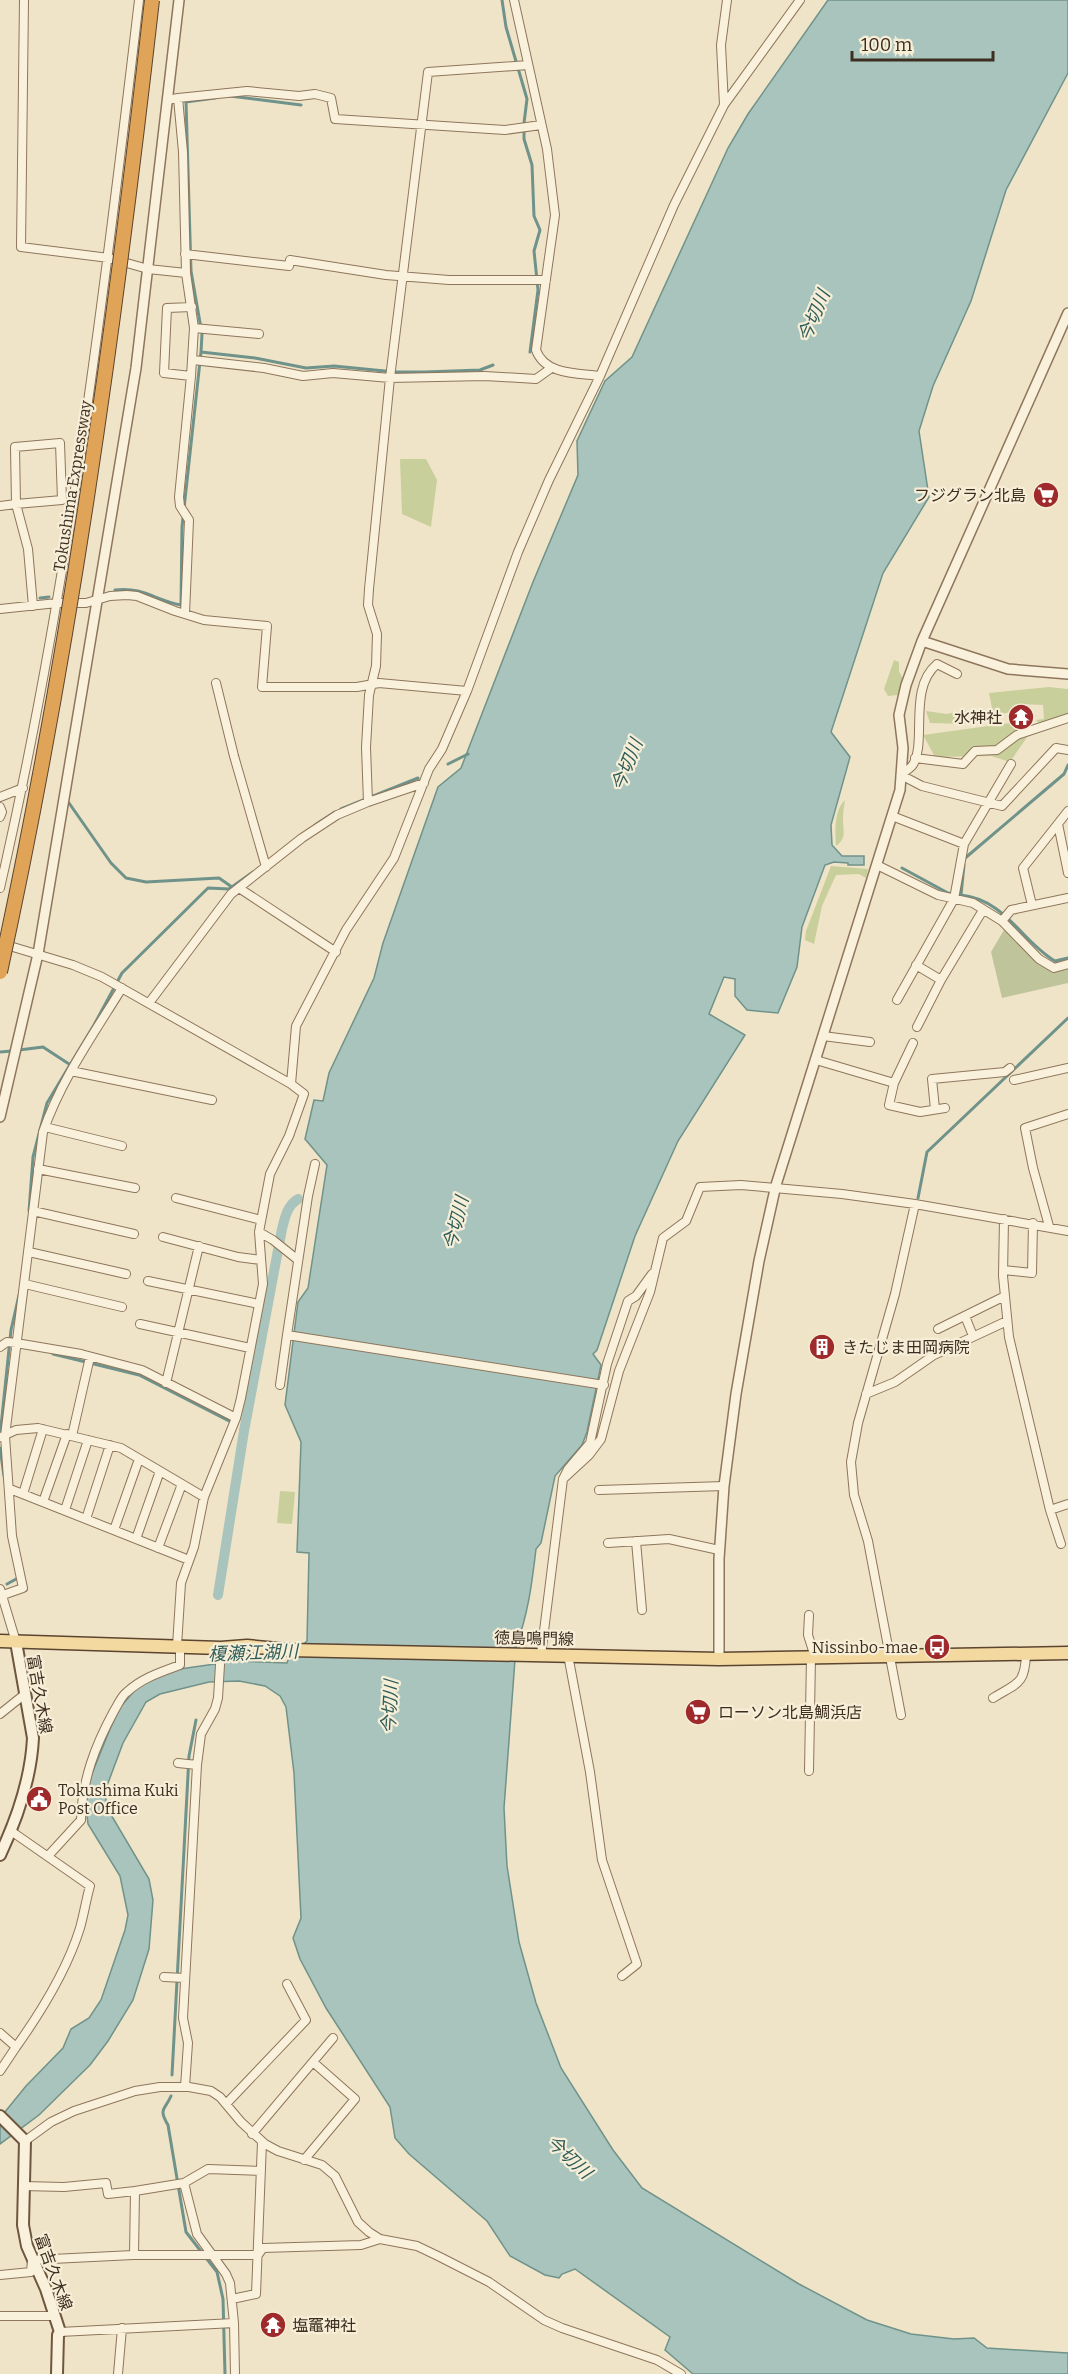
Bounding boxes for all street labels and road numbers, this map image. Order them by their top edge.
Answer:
street label: Tokushima Expressway [50,398,96,573]
street label: 徳島鳴門線 [494,1628,574,1649]
street label: 富吉久木線 [23,1653,56,1735]
street label: 富吉久木線 [31,2231,76,2313]

